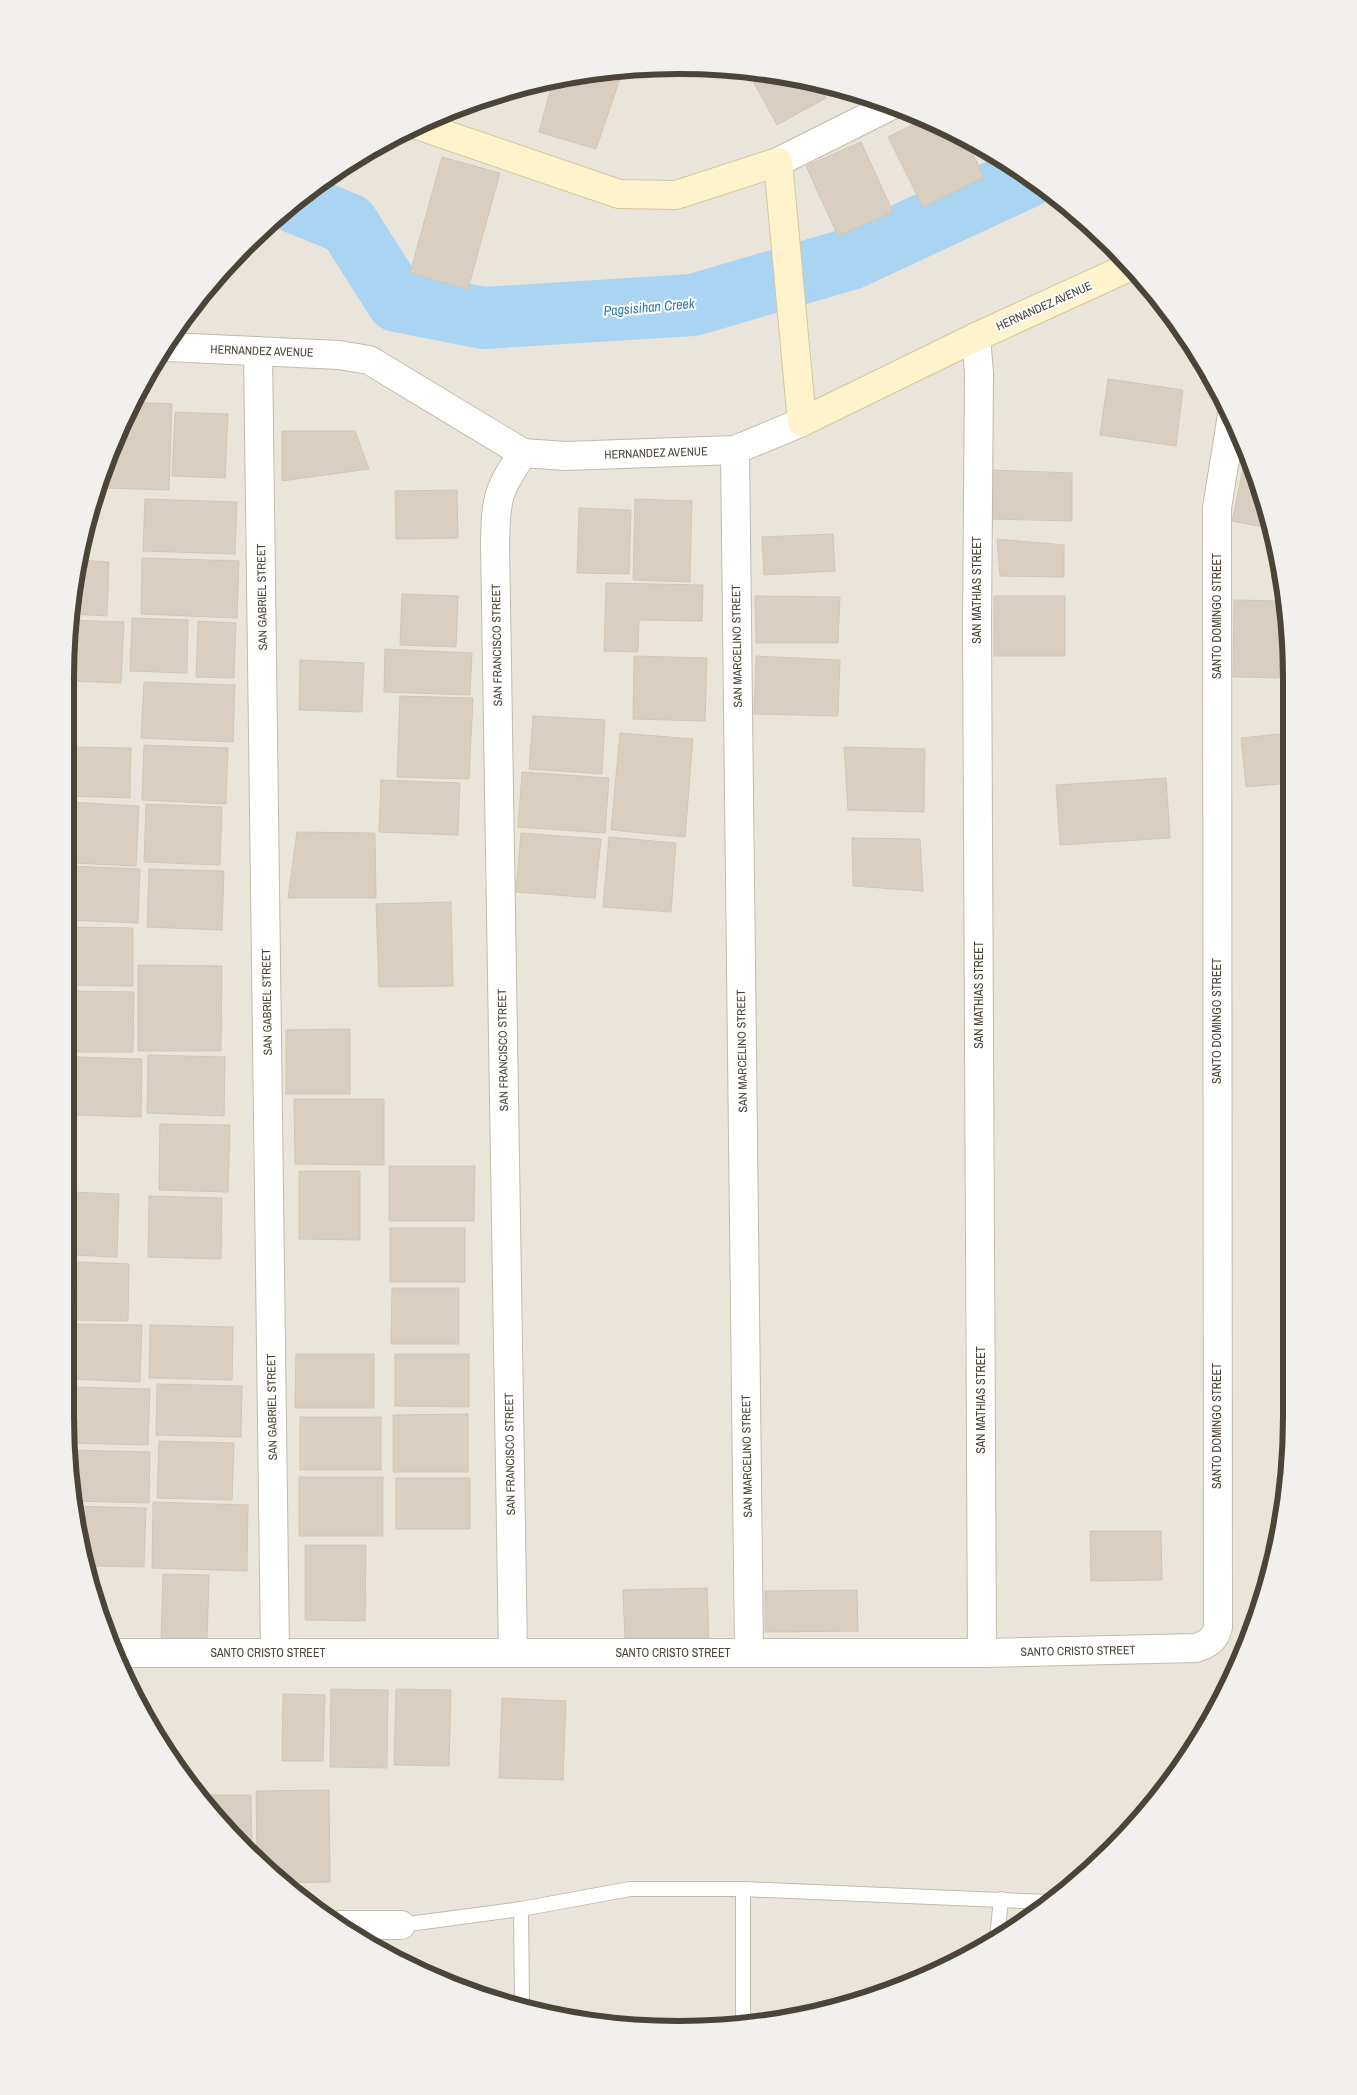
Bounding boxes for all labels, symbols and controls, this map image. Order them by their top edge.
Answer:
street label: HERNANDEZ AVENUE [994,278,1094,334]
water label: Pagsisihan Creek [603,294,696,320]
street label: HERNANDEZ AVENUE [210,341,314,361]
street label: HERNANDEZ AVENUE [604,443,708,463]
street label: SAN MATHIAS STREET [969,536,985,644]
street label: SAN GABRIEL STREET [253,543,271,651]
street label: SANTO DOMINGO STREET [1209,553,1225,679]
street label: SAN FRANCISCO STREET [488,584,506,706]
street label: SAN MARCELINO STREET [728,584,746,708]
street label: SAN MATHIAS STREET [971,941,987,1049]
street label: SAN GABRIEL STREET [258,948,276,1056]
street label: SANTO DOMINGO STREET [1209,958,1225,1084]
street label: SAN FRANCISCO STREET [494,989,512,1111]
street label: SAN MARCELINO STREET [733,989,751,1113]
street label: SAN MATHIAS STREET [973,1346,989,1454]
street label: SAN GABRIEL STREET [263,1353,281,1461]
street label: SANTO DOMINGO STREET [1209,1363,1225,1489]
street label: SAN FRANCISCO STREET [501,1393,519,1515]
street label: SAN MARCELINO STREET [738,1394,756,1518]
street label: SANTO CRISTO STREET [1020,1642,1136,1660]
street label: SANTO CRISTO STREET [210,1645,326,1661]
street label: SANTO CRISTO STREET [615,1645,731,1661]

